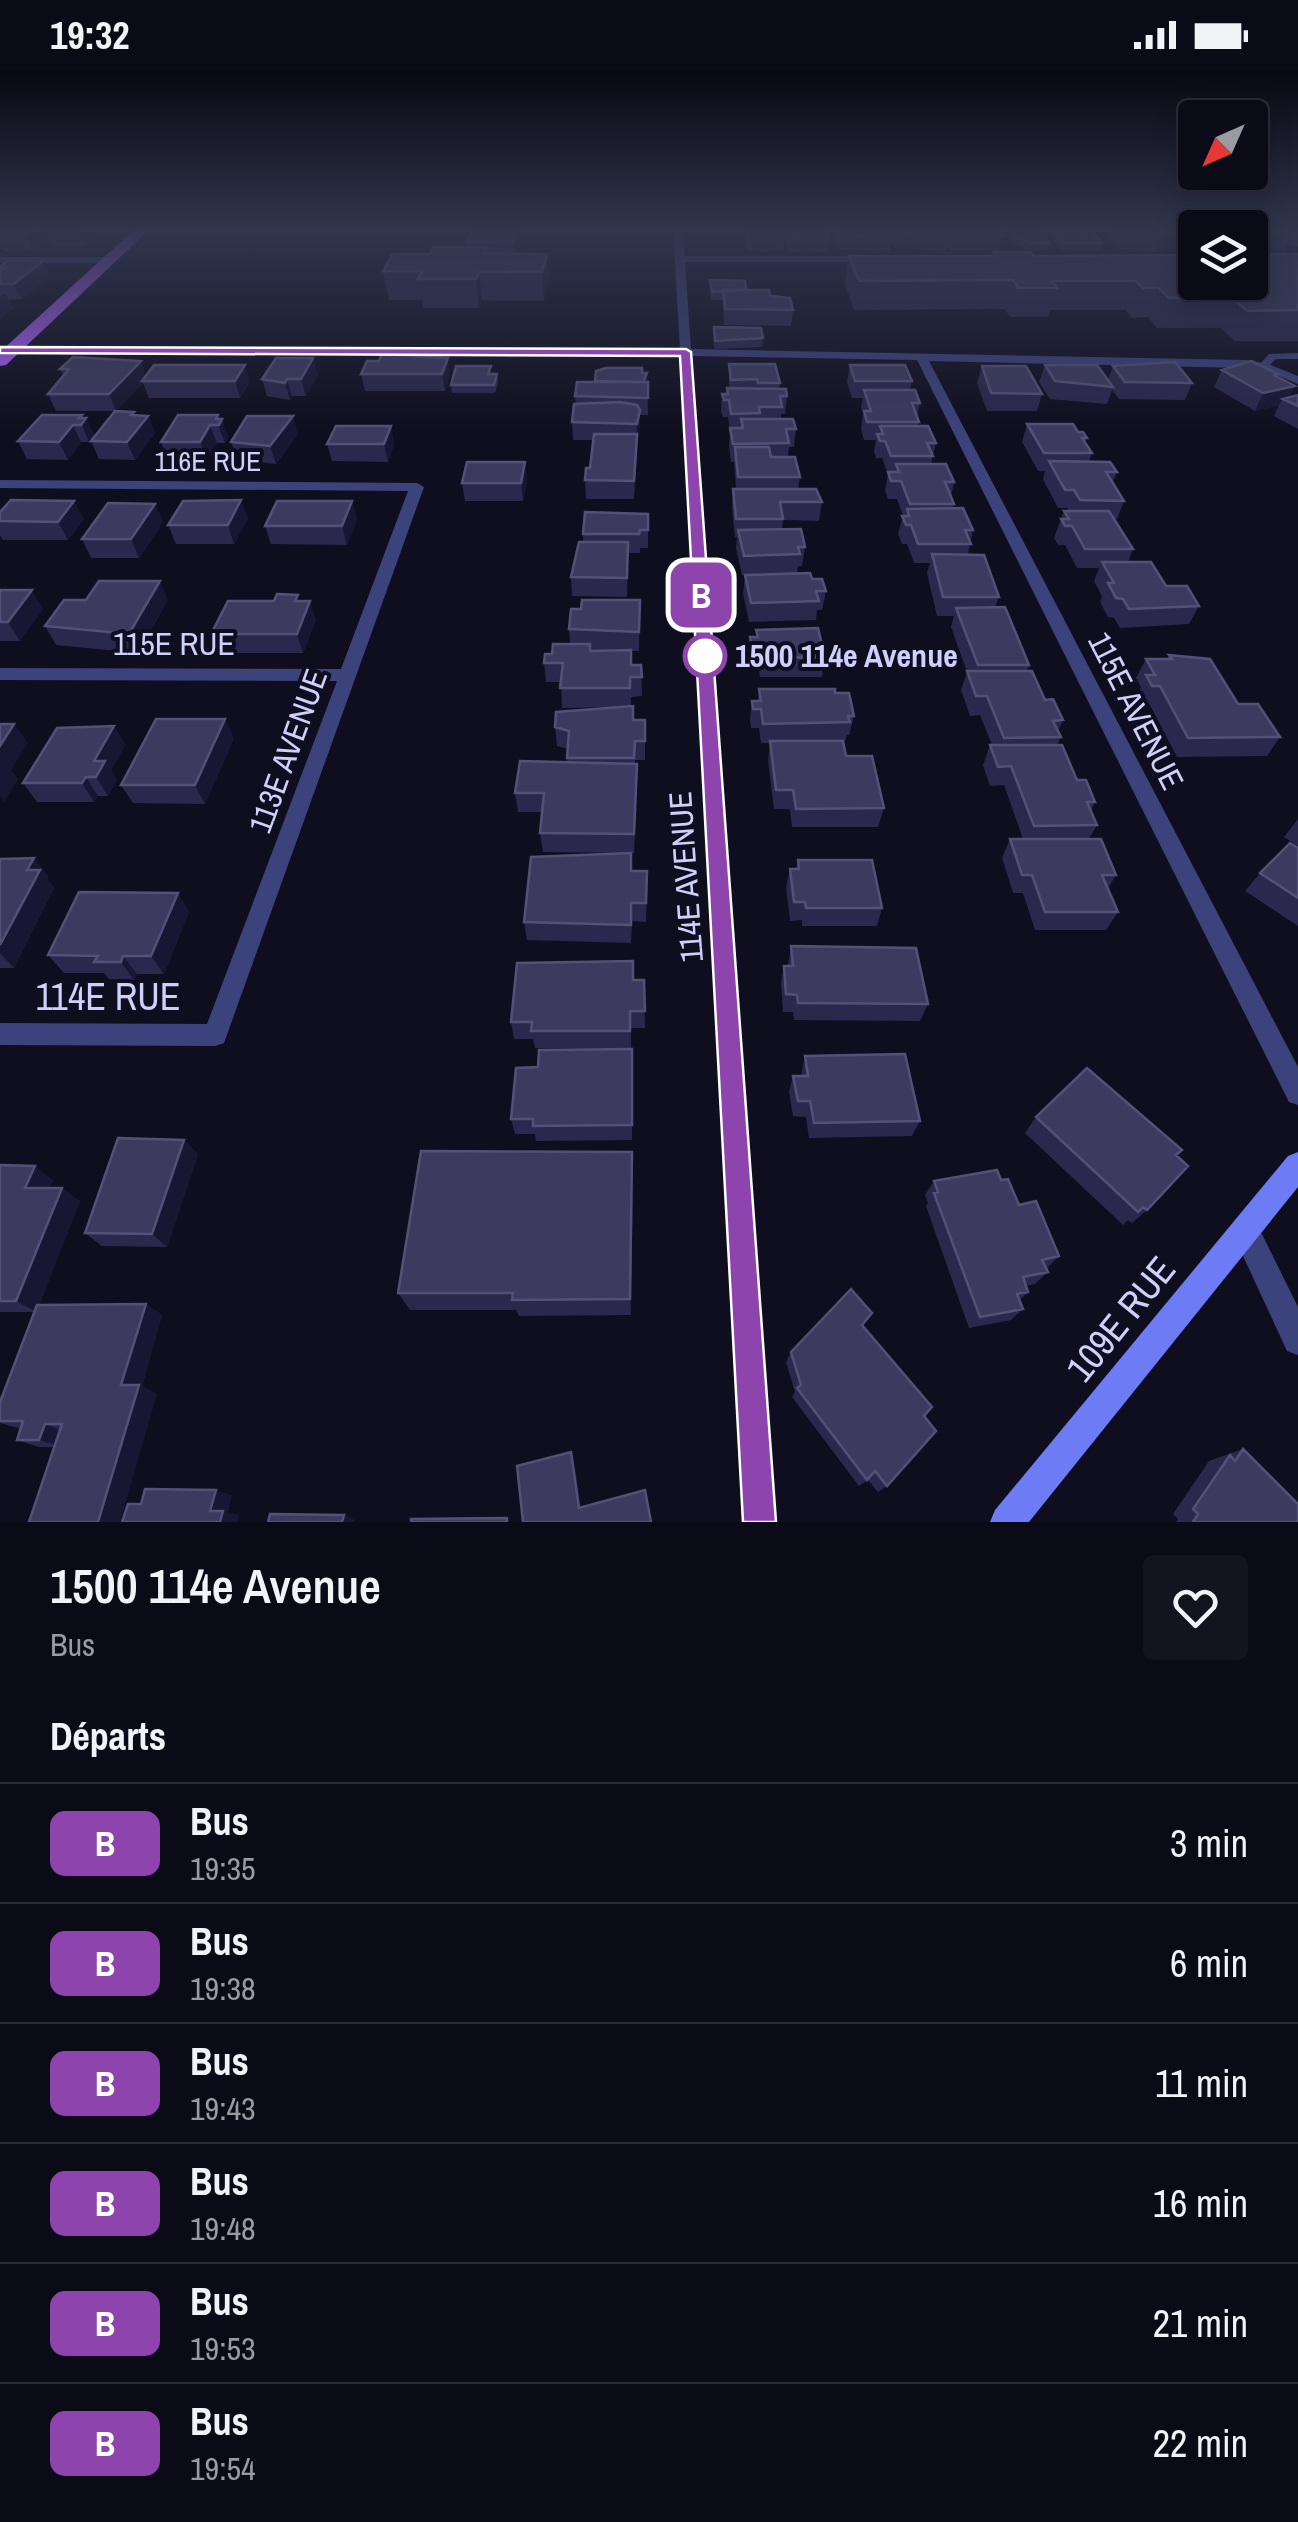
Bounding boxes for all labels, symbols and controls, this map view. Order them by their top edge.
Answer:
text: 19:32 [50,10,130,61]
north arrow [1178,100,1268,190]
map controls [1178,100,1268,300]
button: layers [1178,210,1268,300]
street label: 116E RUE [155,442,261,480]
line badge: B [668,562,734,628]
text: B [691,572,711,619]
street label: 115E RUE [113,622,235,665]
street label: 115E AVENUE [1078,625,1194,797]
place label: 1500 114e Avenue [735,634,958,677]
marker: 1500 114e Avenue [684,635,726,677]
street label: 113E AVENUE [238,663,337,839]
street label: 114E AVENUE [658,790,713,964]
street label: 114E RUE [36,971,180,1022]
street label: 109E RUE [1054,1245,1187,1392]
text: 1500 114e Avenue [50,1553,381,1618]
button: heart [1143,1555,1248,1660]
text: Bus [50,1623,95,1666]
text: Départs [50,1711,166,1762]
text: Bus [190,1796,249,1847]
text: 3 min [1170,1818,1248,1869]
text: B [95,1820,115,1867]
text: 19:35 [190,1847,256,1890]
text: Bus [190,1916,249,1967]
text: 6 min [1170,1938,1248,1989]
text: B [95,1940,115,1987]
text: 19:38 [190,1967,256,2010]
text: Bus [190,2036,249,2087]
text: 11 min [1155,2058,1248,2109]
text: B [95,2060,115,2107]
text: 19:43 [190,2087,256,2130]
text: Bus [190,2156,249,2207]
text: 16 min [1153,2178,1248,2229]
text: B [95,2180,115,2227]
text: 19:48 [190,2207,256,2250]
text: Bus [190,2276,249,2327]
text: 21 min [1153,2298,1248,2349]
text: B [95,2300,115,2347]
text: 19:53 [190,2327,256,2370]
text: Bus [190,2396,249,2447]
text: 22 min [1153,2418,1248,2469]
text: B [95,2420,115,2467]
text: 19:54 [190,2447,256,2490]

